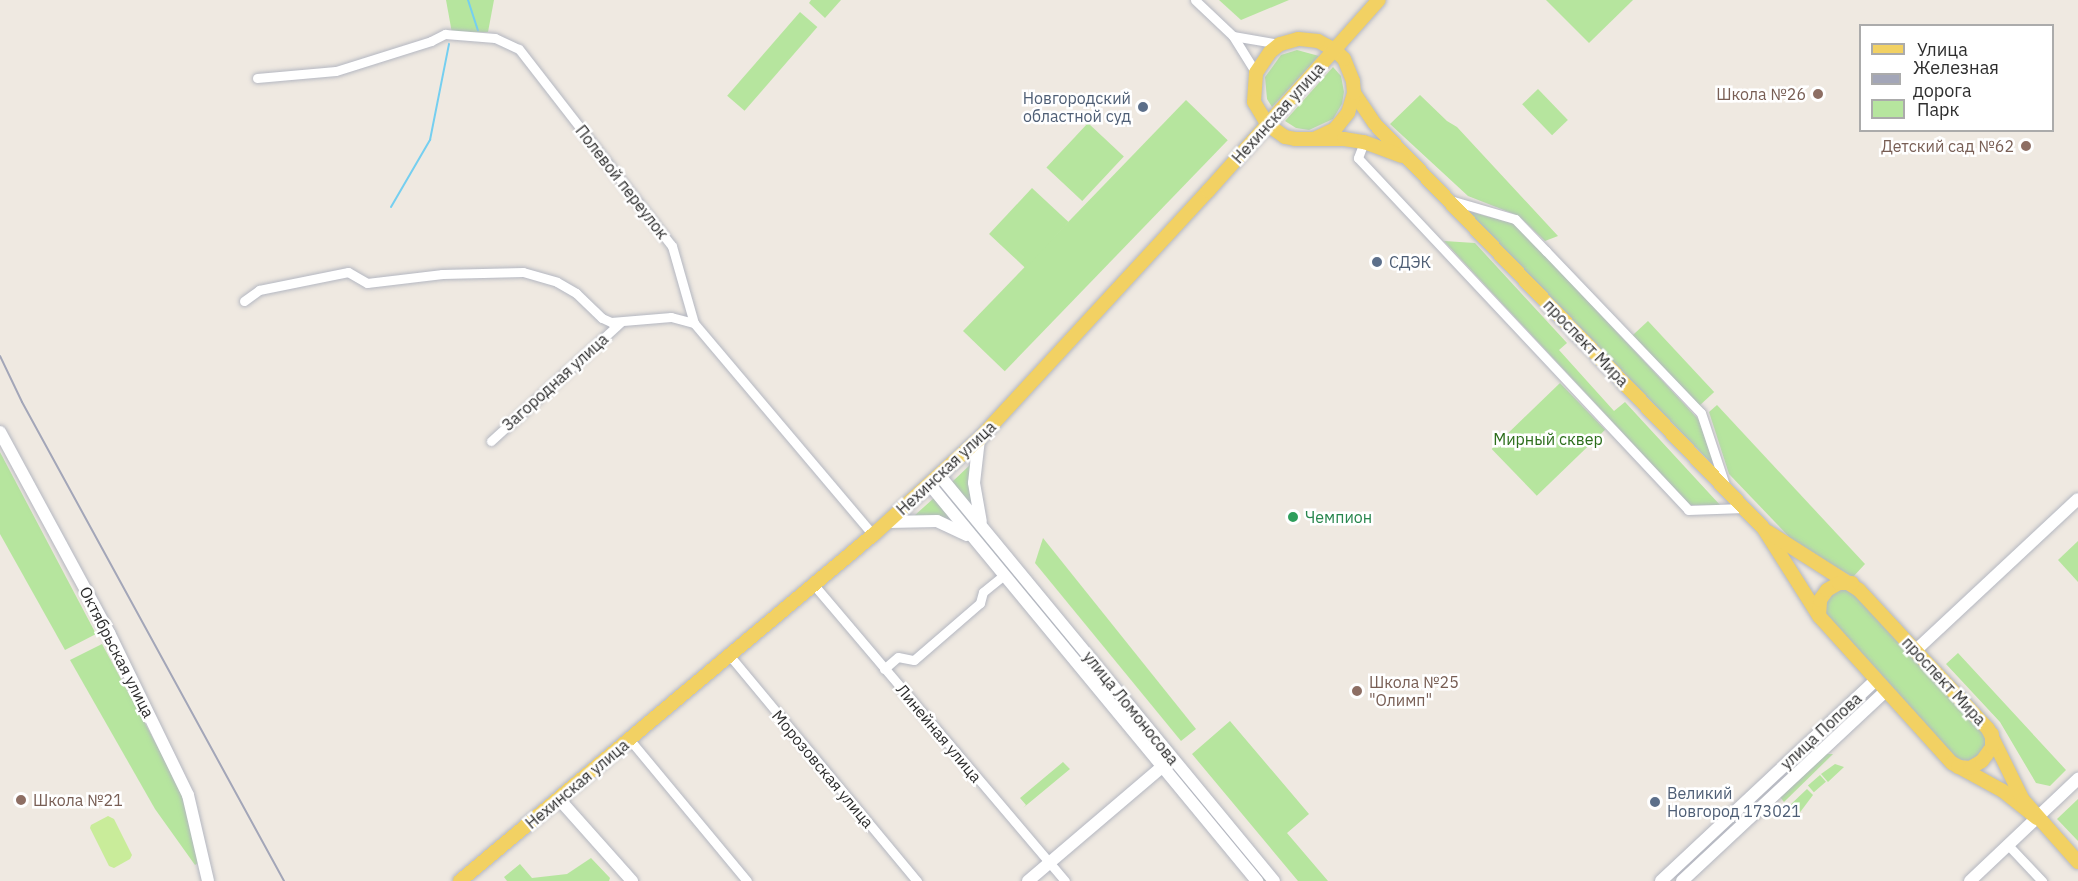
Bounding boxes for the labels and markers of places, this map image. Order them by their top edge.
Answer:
place label: Школа №26 [1716,84,1806,104]
marker: Школа №26 [1811,87,1825,101]
place label: Новгородский областной суд [1023,88,1131,126]
marker: Новгородский областной суд [1136,100,1150,114]
place label: Детский сад №62 [1881,136,2014,156]
marker: Детский сад №62 [2019,139,2033,153]
place label: СДЭК [1389,252,1431,272]
marker: СДЭК [1370,255,1384,269]
place label: Чемпион [1305,507,1372,527]
marker: Чемпион [1286,510,1300,524]
place label: Школа №25 "Олимп" [1369,672,1459,710]
marker: Школа №25 "Олимп" [1350,684,1364,698]
place label: Великий Новгород 173021 [1667,783,1801,821]
place label: Школа №21 [33,790,123,810]
marker: Школа №21 [14,793,28,807]
marker: Великий Новгород 173021 [1648,795,1662,809]

